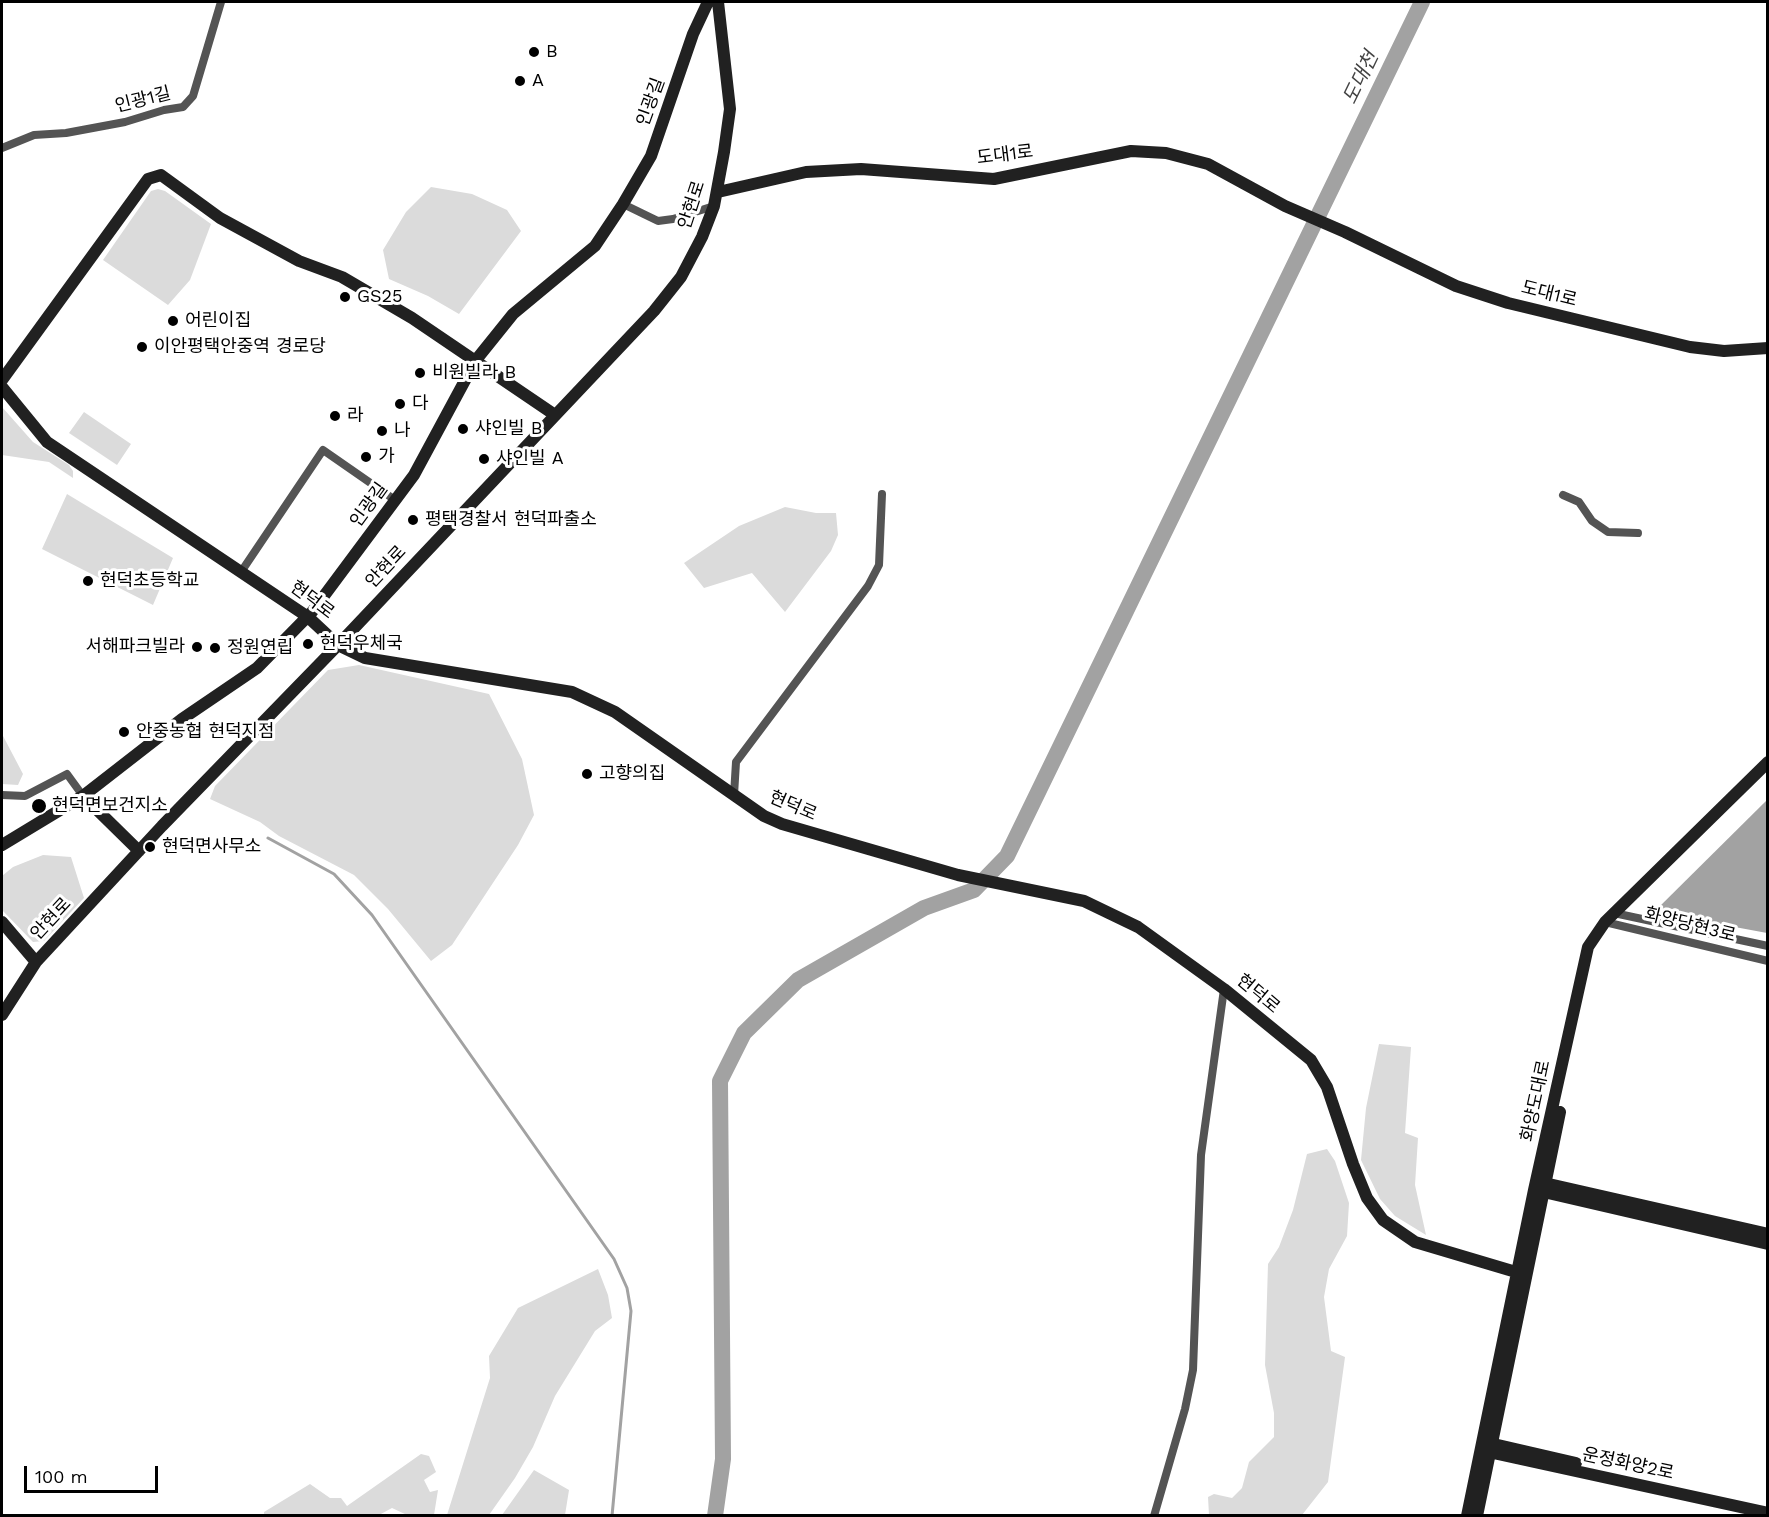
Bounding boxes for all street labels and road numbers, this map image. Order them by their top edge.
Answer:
street label: 인광길 [632,75,670,129]
street label: 인광1길 [113,83,173,117]
street label: 도대1로 [976,141,1034,169]
street label: 안현로 [674,178,710,232]
street label: 도대1로 [1519,277,1579,311]
street label: 인광길 [346,479,392,531]
street label: 안현로 [361,541,411,593]
street label: 현덕로 [286,576,338,624]
street label: 현덕로 [766,786,820,826]
street label: 안현로 [26,893,76,945]
street label: 화양당현3로 [1642,903,1738,947]
street label: 현덕로 [1232,970,1284,1018]
street label: 화양도대로 [1517,1058,1555,1144]
street label: 운정화양2로 [1580,1444,1676,1484]

